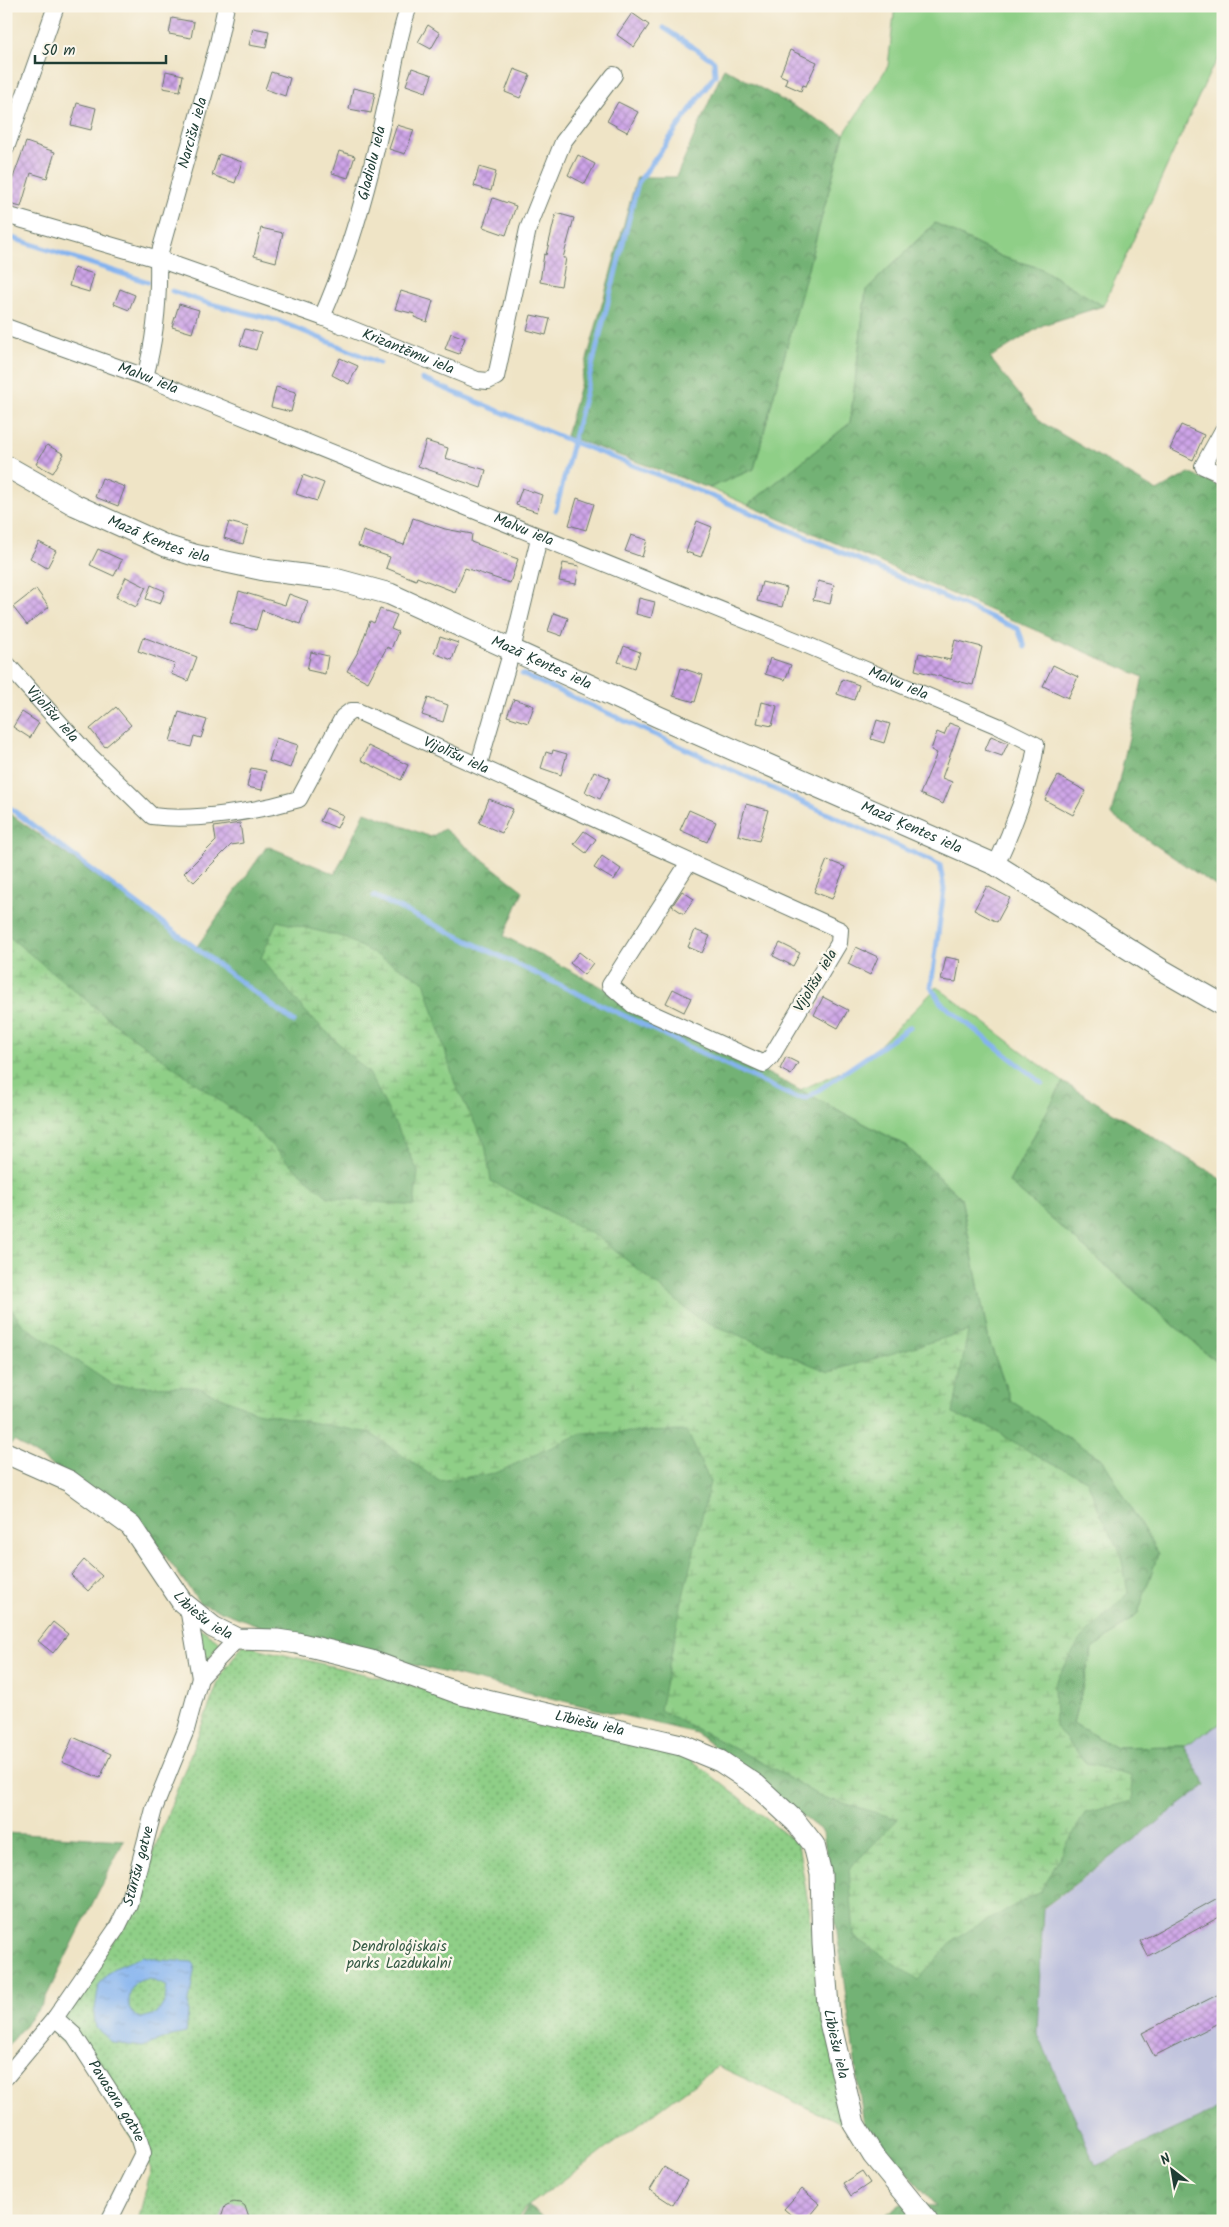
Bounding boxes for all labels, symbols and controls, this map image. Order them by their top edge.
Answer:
scale bar [35,32,166,64]
text: 50 m [42,39,76,63]
street label: Narcišu iela [172,94,215,171]
street label: Gladiolu iela [351,124,393,203]
street label: Krizantēmu iela [358,322,458,381]
street label: Malvu iela [114,356,182,401]
street label: Malvu iela [490,507,557,553]
street label: Mazā Ķentes iela [103,509,212,570]
street label: Mazā Ķentes iela [487,630,596,697]
street label: Malvu iela [864,660,932,707]
street label: Vijolīšu iela [20,680,84,748]
street label: Vijolīšu iela [419,730,493,781]
street label: Mazā Ķentes iela [857,795,966,861]
street label: Vijolīšu iela [788,945,844,1017]
street label: Lībiešu iela [166,1587,237,1647]
street label: Lībiešu iela [552,1704,627,1743]
street label: Stūrīšu gatve [117,1823,161,1909]
park label: Dendroloģiskais parks Lazdukalni [346,1935,453,1976]
street label: Lībiešu iela [816,2009,855,2081]
street label: Pavasara gatve [81,2055,151,2145]
north arrow [1146,2144,1196,2194]
text: N [1156,2148,1175,2171]

